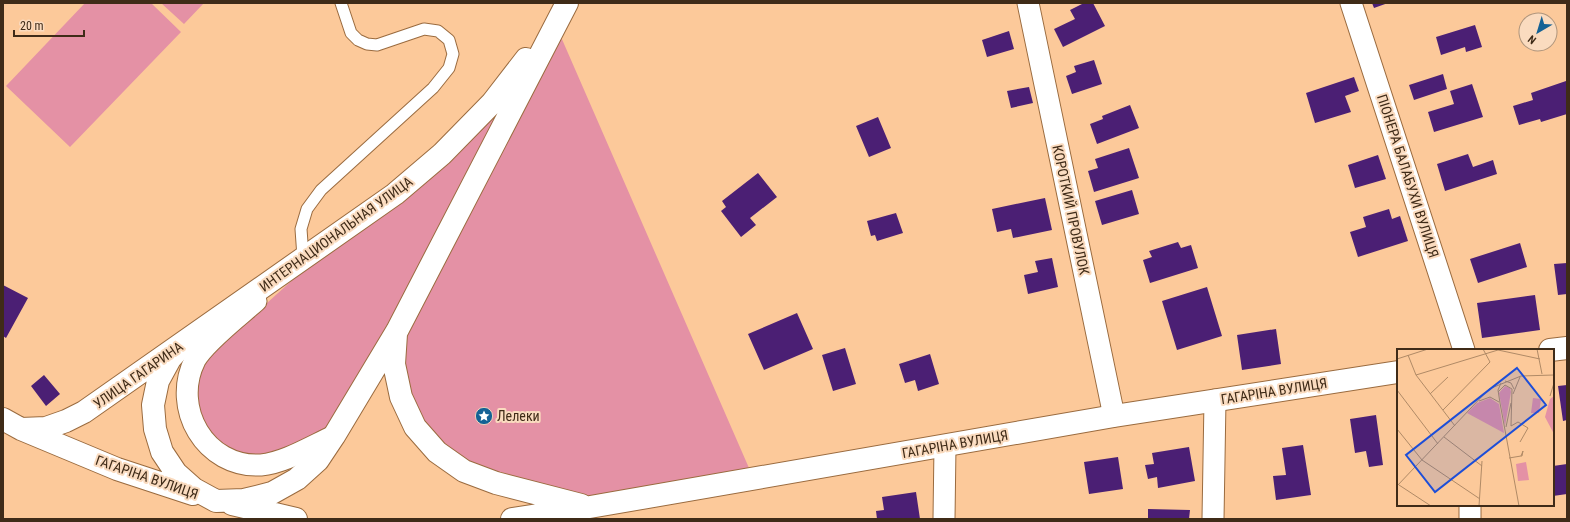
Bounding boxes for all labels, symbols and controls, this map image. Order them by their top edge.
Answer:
scale bar [14,12,84,38]
north arrow [1518,12,1558,52]
text: 20 m [20,19,44,33]
text: N [1525,32,1539,47]
street label: ПІОНЕРА БАЛАБУХИ ВУЛИЦЯ [1374,92,1442,260]
street label: КОРОТКИЙ ПРОВУЛОК [1049,144,1093,277]
street label: ИНТЕРНАЦИОНАЛЬНАЯ УЛИЦА [256,173,416,295]
street label: УЛИЦА ГАГАРИНА [90,338,186,412]
inset map [1397,349,1554,506]
street label: ГАГАРІНА ВУЛИЦЯ [1220,375,1328,407]
place icon: Лелеки [474,406,494,426]
place label: Лелеки [497,408,540,424]
street label: ГАГАРІНА ВУЛИЦЯ [901,427,1009,461]
street label: ГАГАРІНА ВУЛИЦЯ [94,452,200,502]

